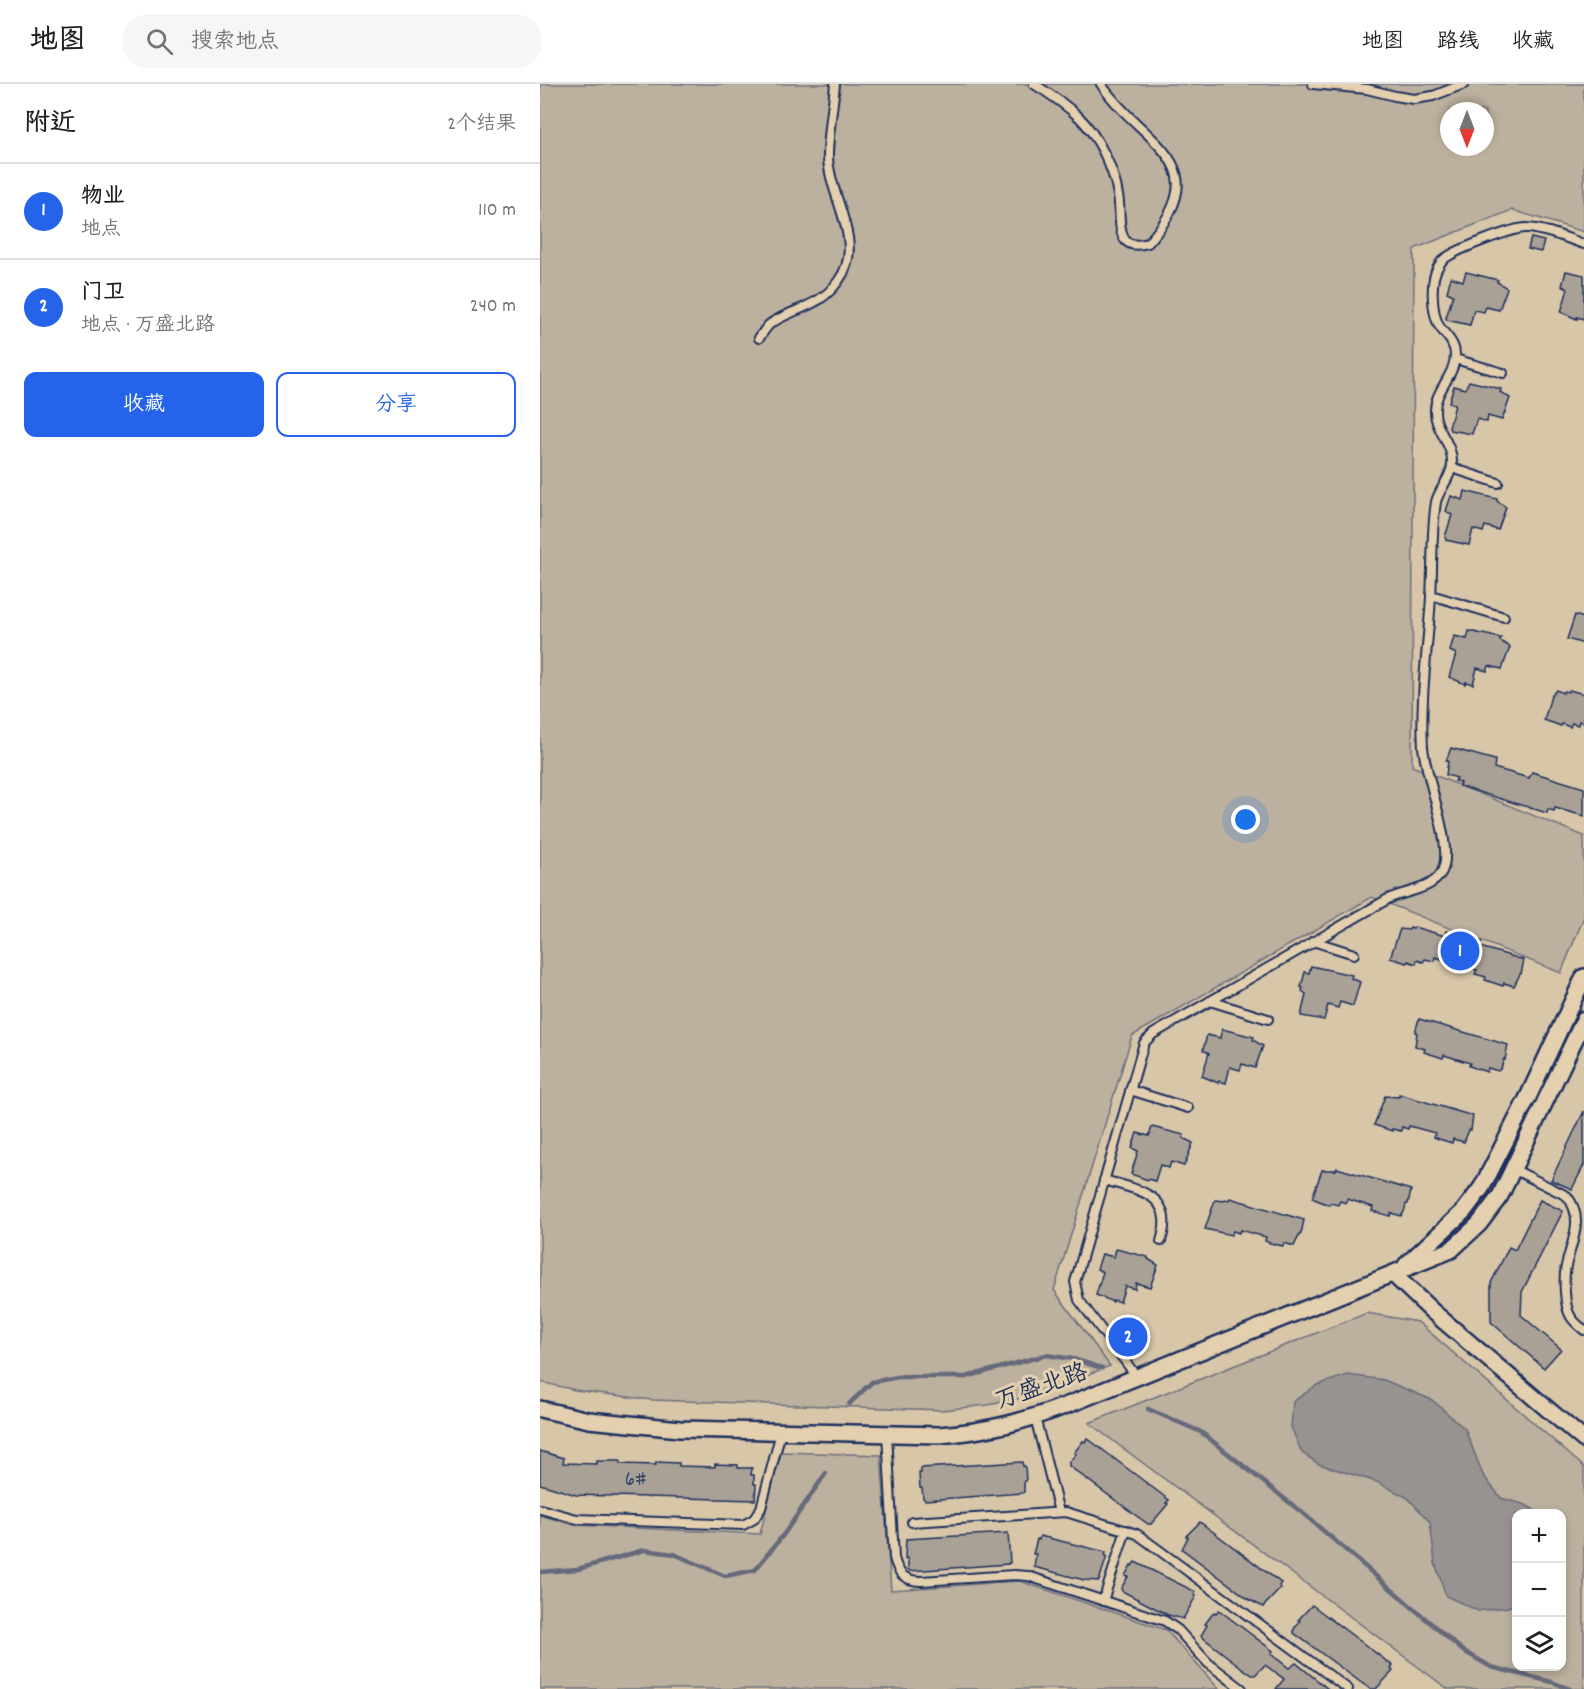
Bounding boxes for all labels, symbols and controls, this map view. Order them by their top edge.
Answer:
search box [122,14,542,68]
text: 地图 [30,23,86,63]
icon: search [143,25,176,58]
text: 搜索地点 [191,27,279,58]
text: 地图 [1362,28,1404,58]
text: 路线 [1437,28,1479,58]
text: 收藏 [1512,28,1554,58]
north arrow [1440,102,1494,156]
text: 附近 [24,106,76,143]
text: 2个结果 [447,111,516,139]
text: 物业 [81,182,125,213]
text: 1 [41,197,46,225]
text: 110 m [478,197,516,225]
text: 地点 [81,216,121,244]
text: 门卫 [81,278,125,309]
text: 2 [39,293,48,321]
text: 240 m [470,293,516,321]
text: 地点 · 万盛北路 [81,312,215,340]
button: 收藏 [24,372,264,437]
button: 分享 [276,372,516,437]
your location [1231,805,1260,834]
pin: 1 [1440,928,1480,974]
pin: 2 [1108,1314,1148,1360]
street label: 万盛北路 [991,1356,1093,1420]
house number: 6# [625,1466,647,1496]
map controls [1512,1509,1566,1671]
button: + [1512,1509,1566,1563]
button: − [1512,1563,1566,1617]
button: layers [1512,1617,1566,1671]

